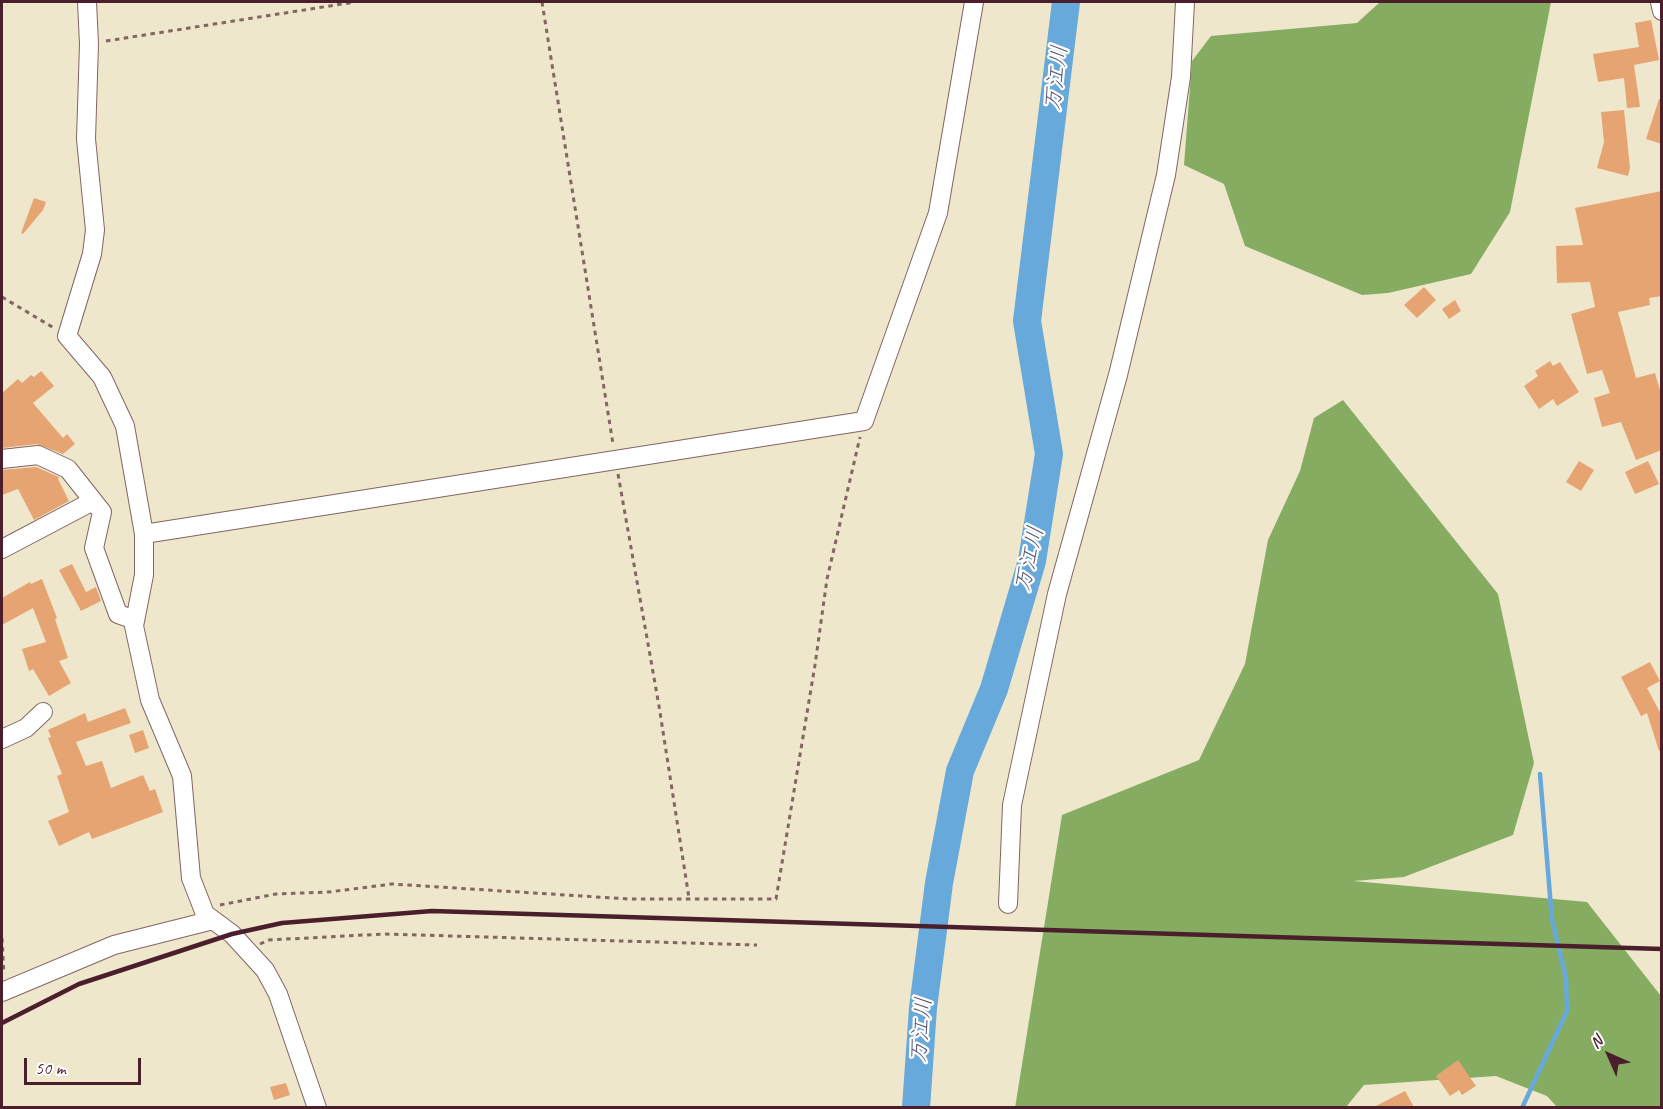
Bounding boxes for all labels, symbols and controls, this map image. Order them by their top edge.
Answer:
water label: 万江川 [1040,44,1074,112]
water label: 万江川 [1010,524,1050,594]
water label: 万江川 [906,996,938,1064]
north arrow [1579,1025,1639,1085]
text: N [1586,1032,1607,1053]
scale bar [27,1046,144,1084]
text: 50 m [35,1057,66,1079]

